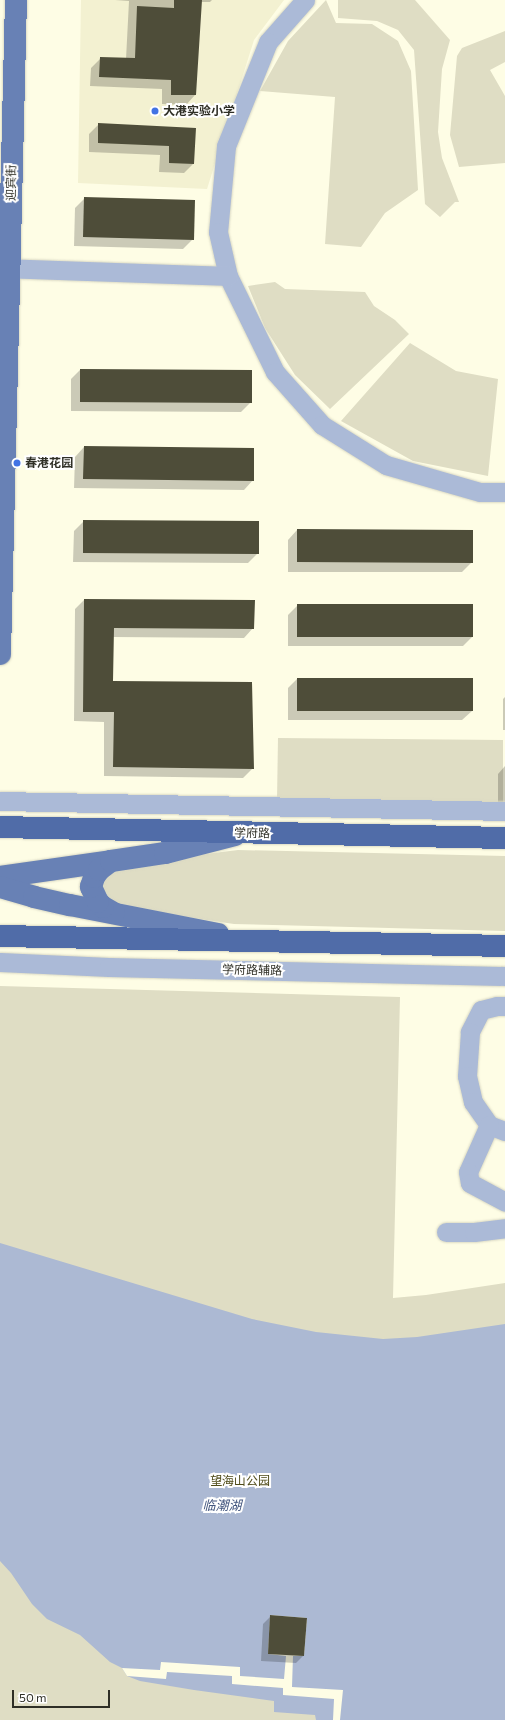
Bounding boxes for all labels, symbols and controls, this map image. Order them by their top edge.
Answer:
place label: 大港实验小学 [163,104,235,118]
marker: 大港实验小学 [150,106,160,116]
street label: 迎宾街 [3,165,19,201]
place label: 春港花园 [25,456,73,470]
marker: 春港花园 [12,458,22,468]
street label: 学府路 [234,825,270,841]
street label: 学府路辅路 [222,962,282,978]
park label: 望海山公园 [210,1474,270,1488]
water label: 临潮湖 [203,1497,241,1513]
scale bar [14,1682,112,1708]
text: 50 m [19,1690,47,1704]

